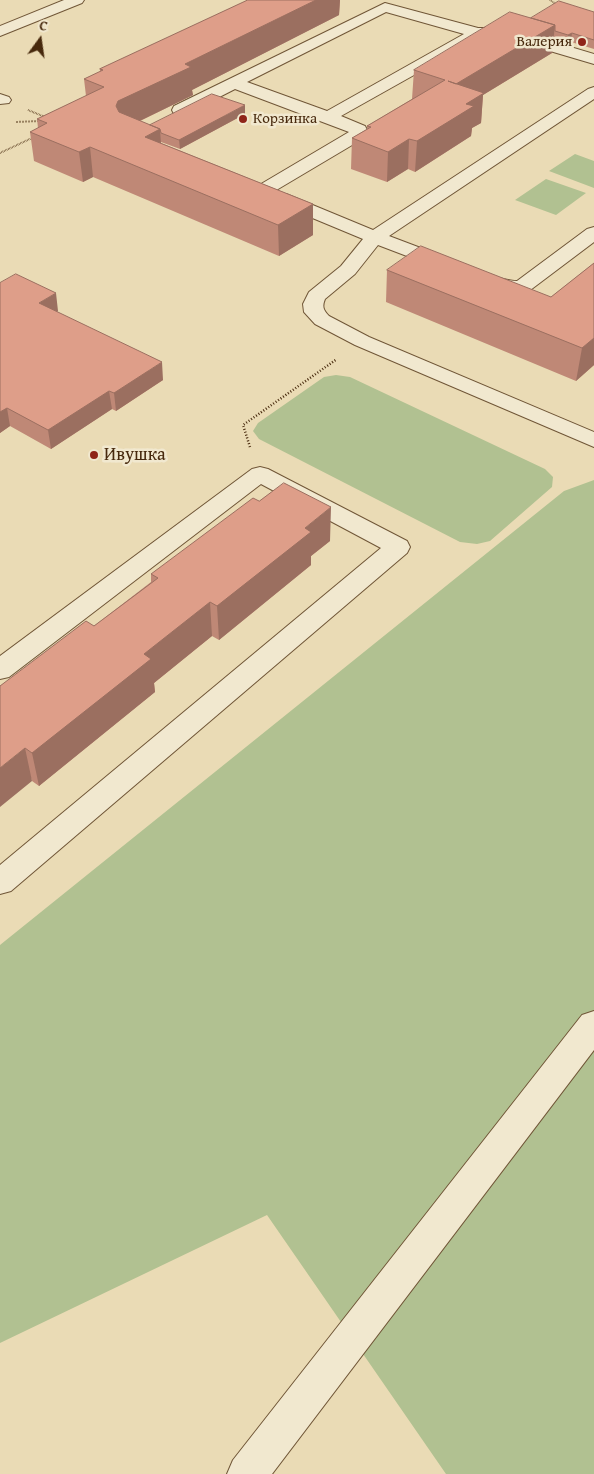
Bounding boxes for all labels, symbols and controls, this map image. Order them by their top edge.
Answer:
north arrow [15,15,65,65]
text: С [37,15,50,36]
place label: Валерия [516,33,572,51]
marker: Валерия [576,36,588,48]
place label: Корзинка [253,110,317,128]
marker: Корзинка [237,113,249,125]
place label: Ивушка [104,444,166,466]
marker: Ивушка [88,449,100,461]

